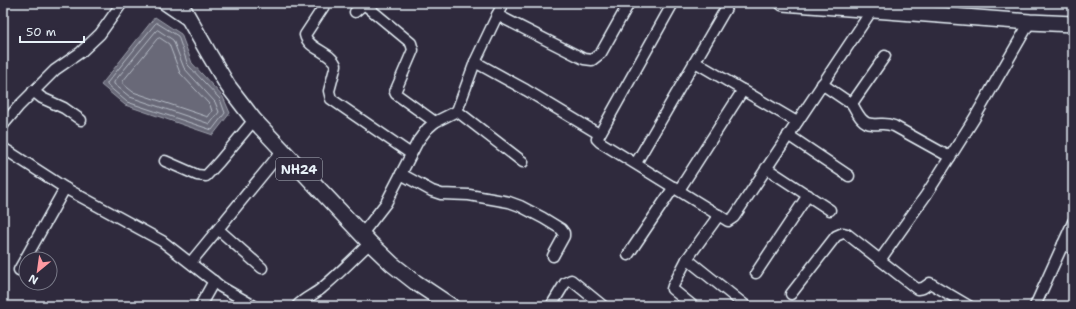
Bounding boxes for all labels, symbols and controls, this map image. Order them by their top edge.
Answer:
scale bar [20,18,84,44]
text: 50 m [26,24,56,40]
road number: NH24 [276,158,322,180]
north arrow [18,251,58,291]
text: N [26,270,41,288]

